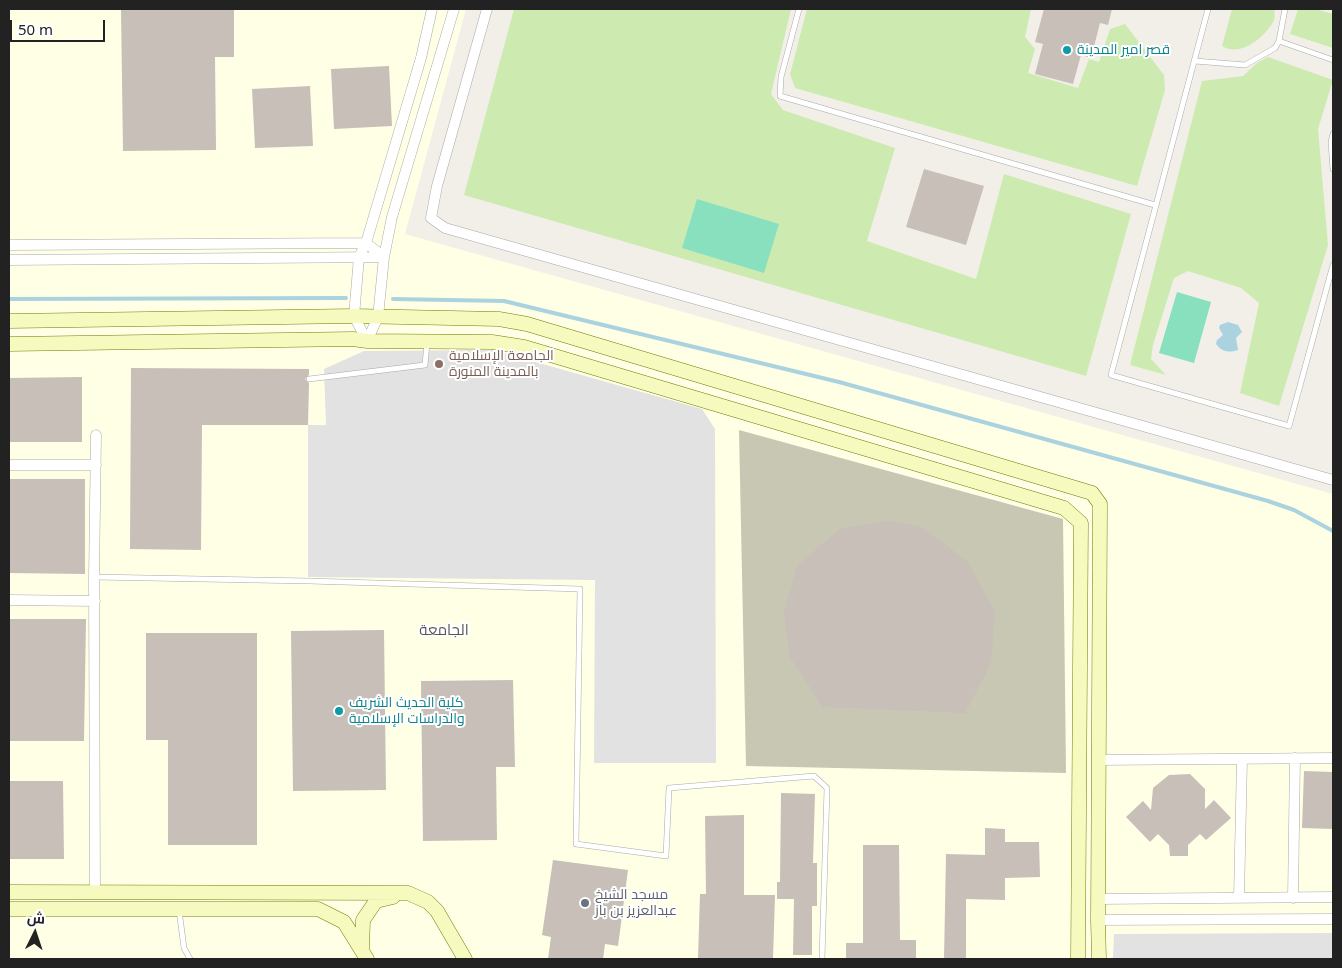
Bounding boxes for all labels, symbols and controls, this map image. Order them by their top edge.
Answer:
scale bar [12,10,108,42]
text: 50 m [18,19,53,39]
place label: قصر امير المدينة [1077,42,1170,58]
marker: قصر امير المدينة [1061,44,1073,56]
place label: الجامعة الإسلامية بالمدينة المنورة [449,348,554,381]
marker: الجامعة الإسلامية بالمدينة المنورة [433,358,445,370]
district label: الجامعة [419,622,469,640]
place label: كلية الحديث الشريف والدراسات الإسلامية [349,695,465,728]
marker: كلية الحديث الشريف والدراسات الإسلامية [333,705,345,717]
place label: مسجد الشيخ عبدالعزيز بن باز [595,887,677,920]
marker: مسجد الشيخ عبدالعزيز بن باز [579,897,591,909]
text: ش [26,907,46,928]
north arrow [10,908,60,958]

